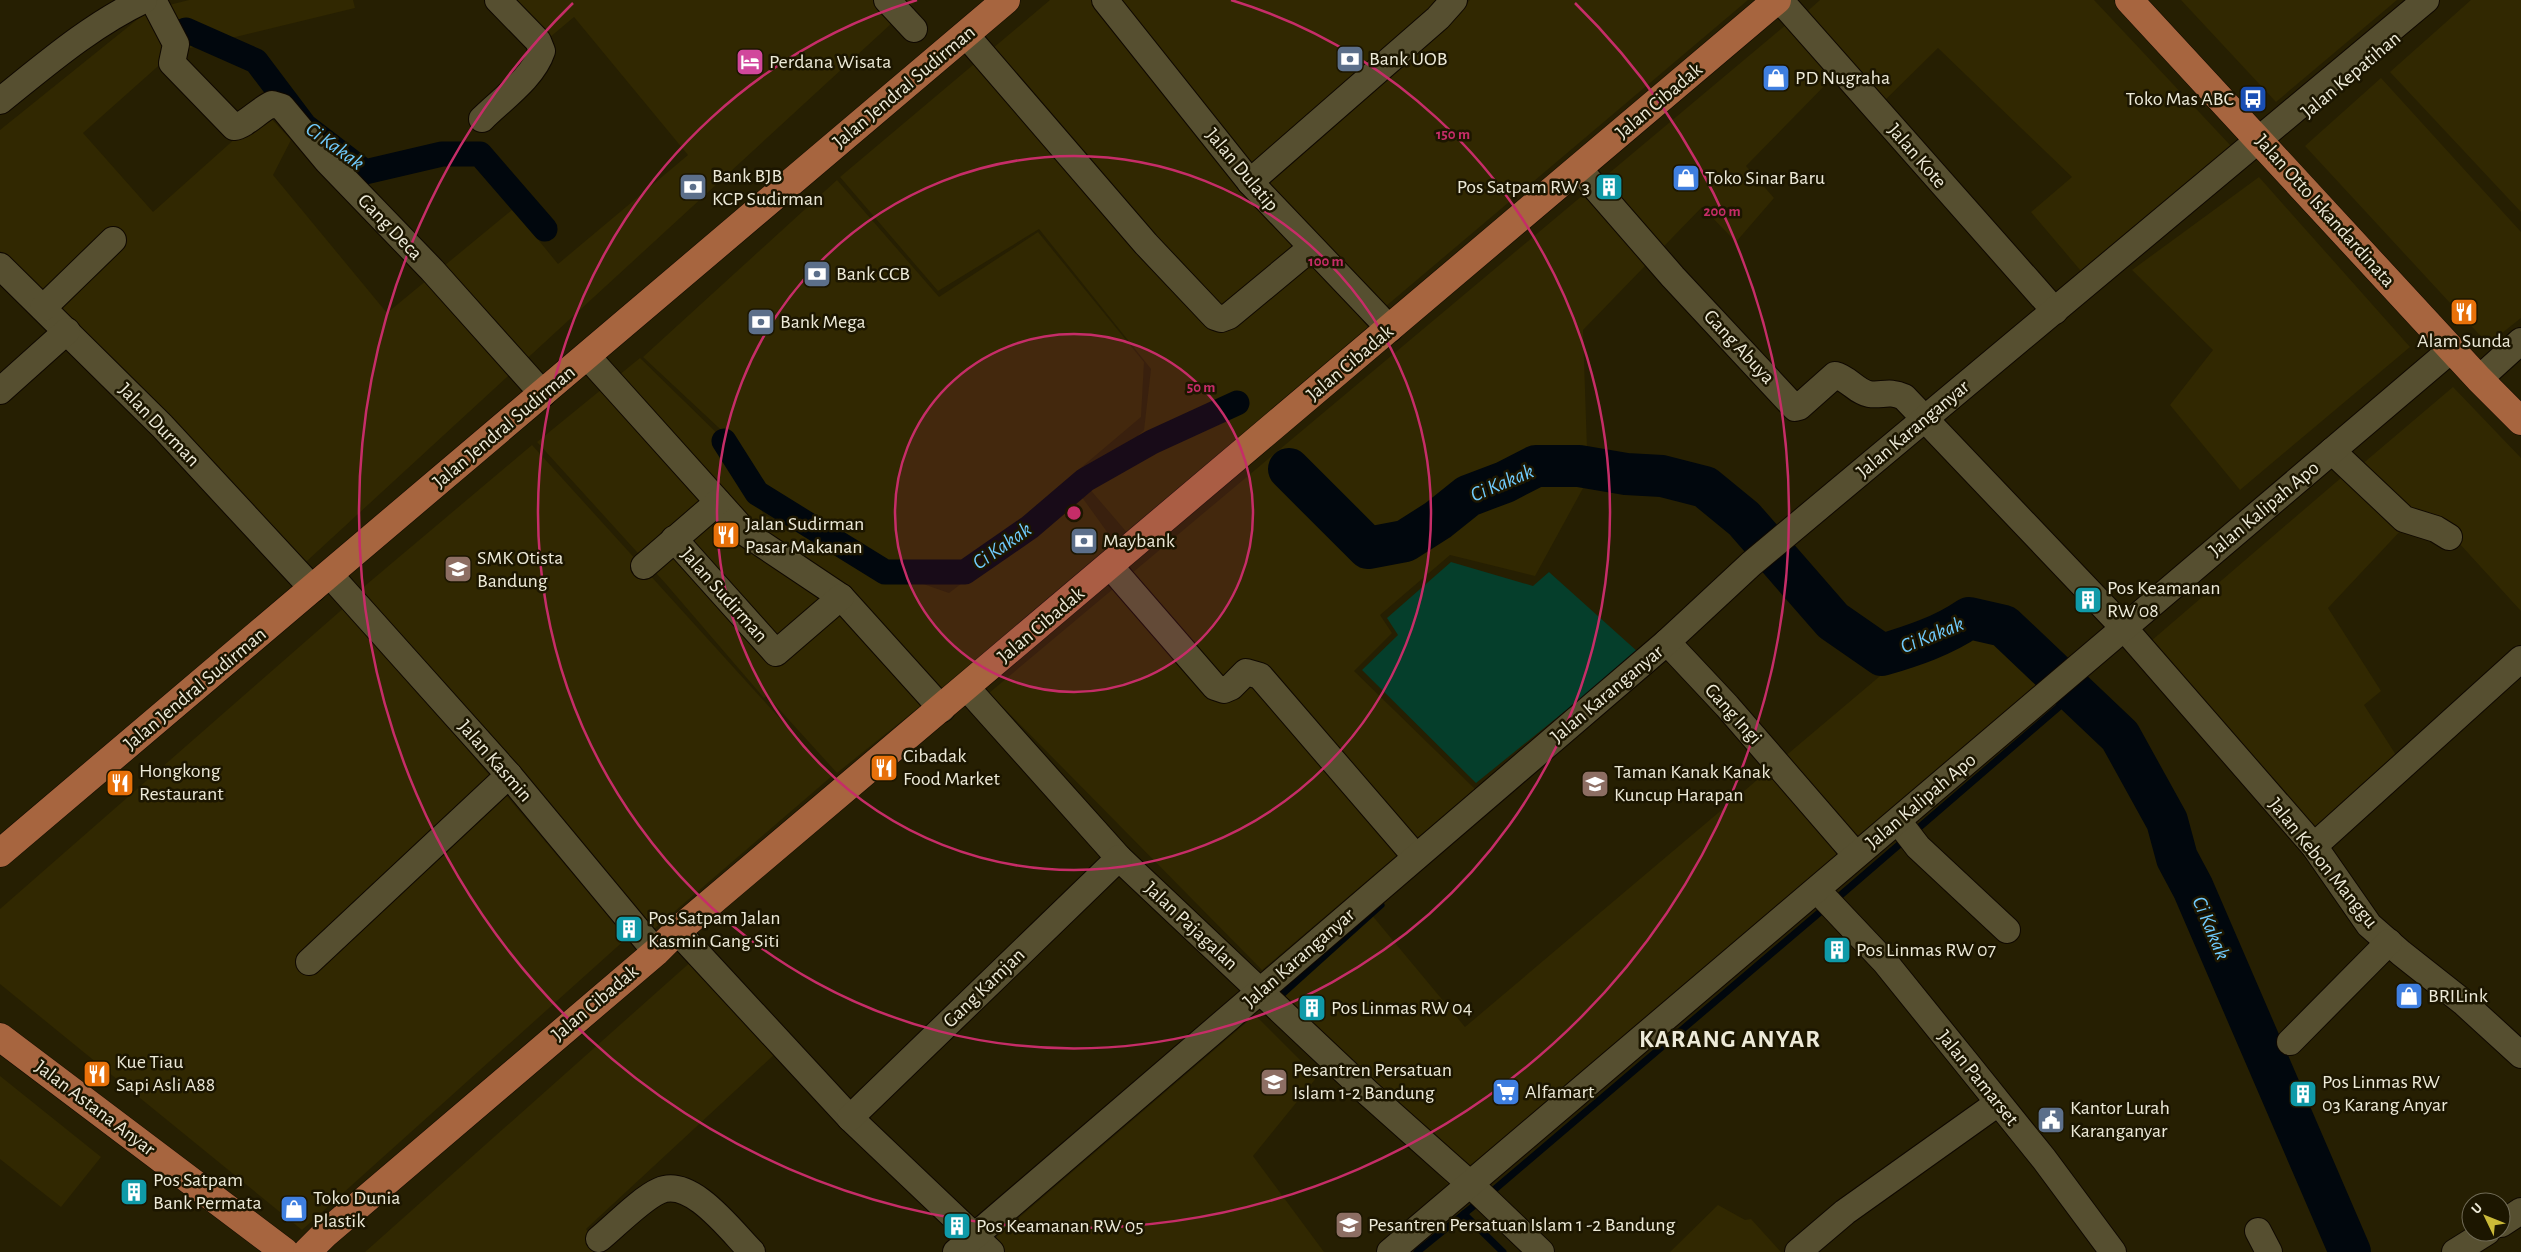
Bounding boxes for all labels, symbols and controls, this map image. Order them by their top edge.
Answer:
street label: Jalan Jendral Sudirman [829,22,979,152]
street label: Jalan Kepatihan [2298,28,2404,122]
bank icon: Bank UOB [1335,44,1365,74]
hotel icon: Perdana Wisata [735,47,765,77]
place label: Bank UOB [1369,49,1447,69]
place label: Perdana Wisata [769,52,891,72]
street label: Jalan Cibadak [1612,59,1706,143]
shop icon: PD Nugraha [1761,63,1791,93]
place label: PD Nugraha [1795,68,1890,88]
bus stop icon: Toko Mas ABC [2238,84,2268,114]
place label: Toko Mas ABC [2126,89,2234,109]
water label: Ci Kakak [302,118,368,174]
street label: Jalan Kote [1884,120,1950,192]
street label: Jalan Dulatip [1202,125,1282,215]
text: 150 m [1436,127,1470,142]
street label: Jalan Otto Iskandardinata [2251,131,2399,291]
shop icon: Toko Sinar Baru [1671,163,1701,193]
place label: Bank BJB KCP Sudirman [712,166,823,209]
place label: Toko Sinar Baru [1705,168,1825,188]
bank icon: Bank BJB KCP Sudirman [678,172,708,202]
building icon: Pos Satpam RW 3 [1594,172,1624,202]
place label: Pos Satpam RW 3 [1457,177,1590,197]
street label: Gang Deca [354,190,426,264]
text: 200 m [1703,204,1741,219]
text: 100 m [1308,254,1344,269]
bank icon: Bank CCB [802,259,832,289]
place label: Bank CCB [836,264,910,284]
restaurant icon: Alam Sunda [2449,297,2479,327]
street label: Gang Abuya [1700,306,1778,388]
bank icon: Bank Mega [746,307,776,337]
place label: Bank Mega [780,312,866,332]
street label: Jalan Cibadak [1303,321,1397,405]
place label: Alam Sunda [2417,331,2511,351]
street label: Jalan Jendral Sudirman [429,362,579,492]
street label: Jalan Karanganyar [1853,376,1974,482]
street label: Jalan Durman [115,379,203,471]
text: 50 m [1187,380,1215,395]
street label: Jalan Kalipah Apo [2205,457,2323,561]
water label: Ci Kakak [1467,460,1537,506]
centre of rings [1065,504,1083,522]
place label: Jalan Sudirman Pasar Makanan [745,514,864,557]
water label: Ci Kakak [969,518,1035,574]
restaurant icon: Jalan Sudirman Pasar Makanan [711,520,741,550]
bank icon: Maybank [1069,526,1099,556]
place label: Maybank [1103,531,1175,551]
street label: Jalan Sudirman [677,544,771,646]
place label: SMK Otista Bandung [477,548,563,591]
school or university icon: SMK Otista Bandung [443,554,473,584]
place label: Pos Keamanan RW 08 [2107,578,2221,621]
street label: Jalan Cibadak [994,583,1088,667]
building icon: Pos Keamanan RW 08 [2073,585,2103,615]
water label: Ci Kakak [1897,613,1967,657]
street label: Jalan Jendral Sudirman [120,624,270,754]
street label: Jalan Karanganyar [1547,641,1668,747]
street label: Gang Ingi [1701,680,1765,748]
street label: Jalan Kasmin [454,716,536,806]
place label: Cibadak Food Market [903,746,1000,789]
street label: Jalan Kalipah Apo [1862,749,1980,853]
restaurant icon: Cibadak Food Market [869,753,899,783]
place label: Hongkong Restaurant [139,761,224,804]
place label: Taman Kanak Kanak Kuncup Harapan [1614,762,1770,805]
restaurant icon: Hongkong Restaurant [105,768,135,798]
school or university icon: Taman Kanak Kanak Kuncup Harapan [1580,769,1610,799]
street label: Jalan Kebon Manggu [2265,794,2381,932]
street label: Jalan Pajagalan [1141,878,1241,974]
water label: Ci Kakak [2188,893,2234,963]
street label: Jalan Karanganyar [1240,904,1359,1012]
place label: Pos Satpam Jalan Kasmin Gang Siti [648,908,781,951]
building icon: Pos Satpam Jalan Kasmin Gang Siti [614,914,644,944]
building icon: Pos Linmas RW 07 [1822,935,1852,965]
place label: Pos Linmas RW 07 [1856,940,1996,960]
street label: Gang Kamjan [939,944,1029,1032]
street label: Jalan Cibadak [548,961,642,1045]
shop icon: BRILink [2394,981,2424,1011]
place label: BRILink [2428,986,2488,1006]
building icon: Pos Linmas RW 04 [1297,993,1327,1023]
place label: Pos Linmas RW 04 [1331,998,1472,1018]
district label: KARANG ANYAR [1639,1027,1821,1052]
street label: Jalan Pamarset [1934,1027,2023,1130]
place label: Kue Tiau Sapi Asli A88 [116,1052,215,1095]
street label: Jalan Astana Anyar [31,1056,159,1160]
restaurant icon: Kue Tiau Sapi Asli A88 [82,1059,112,1089]
place label: Pesantren Persatuan Islam 1-2 Bandung [1293,1060,1452,1103]
school or university icon: Pesantren Persatuan Islam 1-2 Bandung [1259,1067,1289,1097]
place label: Pos Linmas RW 03 Karang Anyar [2322,1072,2448,1115]
supermarket icon: Alfamart [1491,1077,1521,1107]
building icon: Pos Linmas RW 03 Karang Anyar [2288,1079,2318,1109]
place label: Alfamart [1525,1082,1595,1102]
place label: Kantor Lurah Karanganyar [2070,1098,2170,1141]
public building icon: Kantor Lurah Karanganyar [2036,1105,2066,1135]
place label: Pos Satpam Bank Permata [153,1170,262,1213]
building icon: Pos Satpam Bank Permata [119,1177,149,1207]
place label: Toko Dunia Plastik [313,1188,401,1231]
north arrow [2461,1192,2511,1242]
shop icon: Toko Dunia Plastik [279,1194,309,1224]
text: U [2469,1201,2485,1217]
school or university icon: Pesantren Persatuan Islam 1 -2 Bandung [1334,1210,1364,1240]
building icon: Pos Keamanan RW 05 [942,1211,972,1241]
place label: Pesantren Persatuan Islam 1 -2 Bandung [1368,1215,1675,1235]
place label: Pos Keamanan RW 05 [976,1216,1144,1236]

